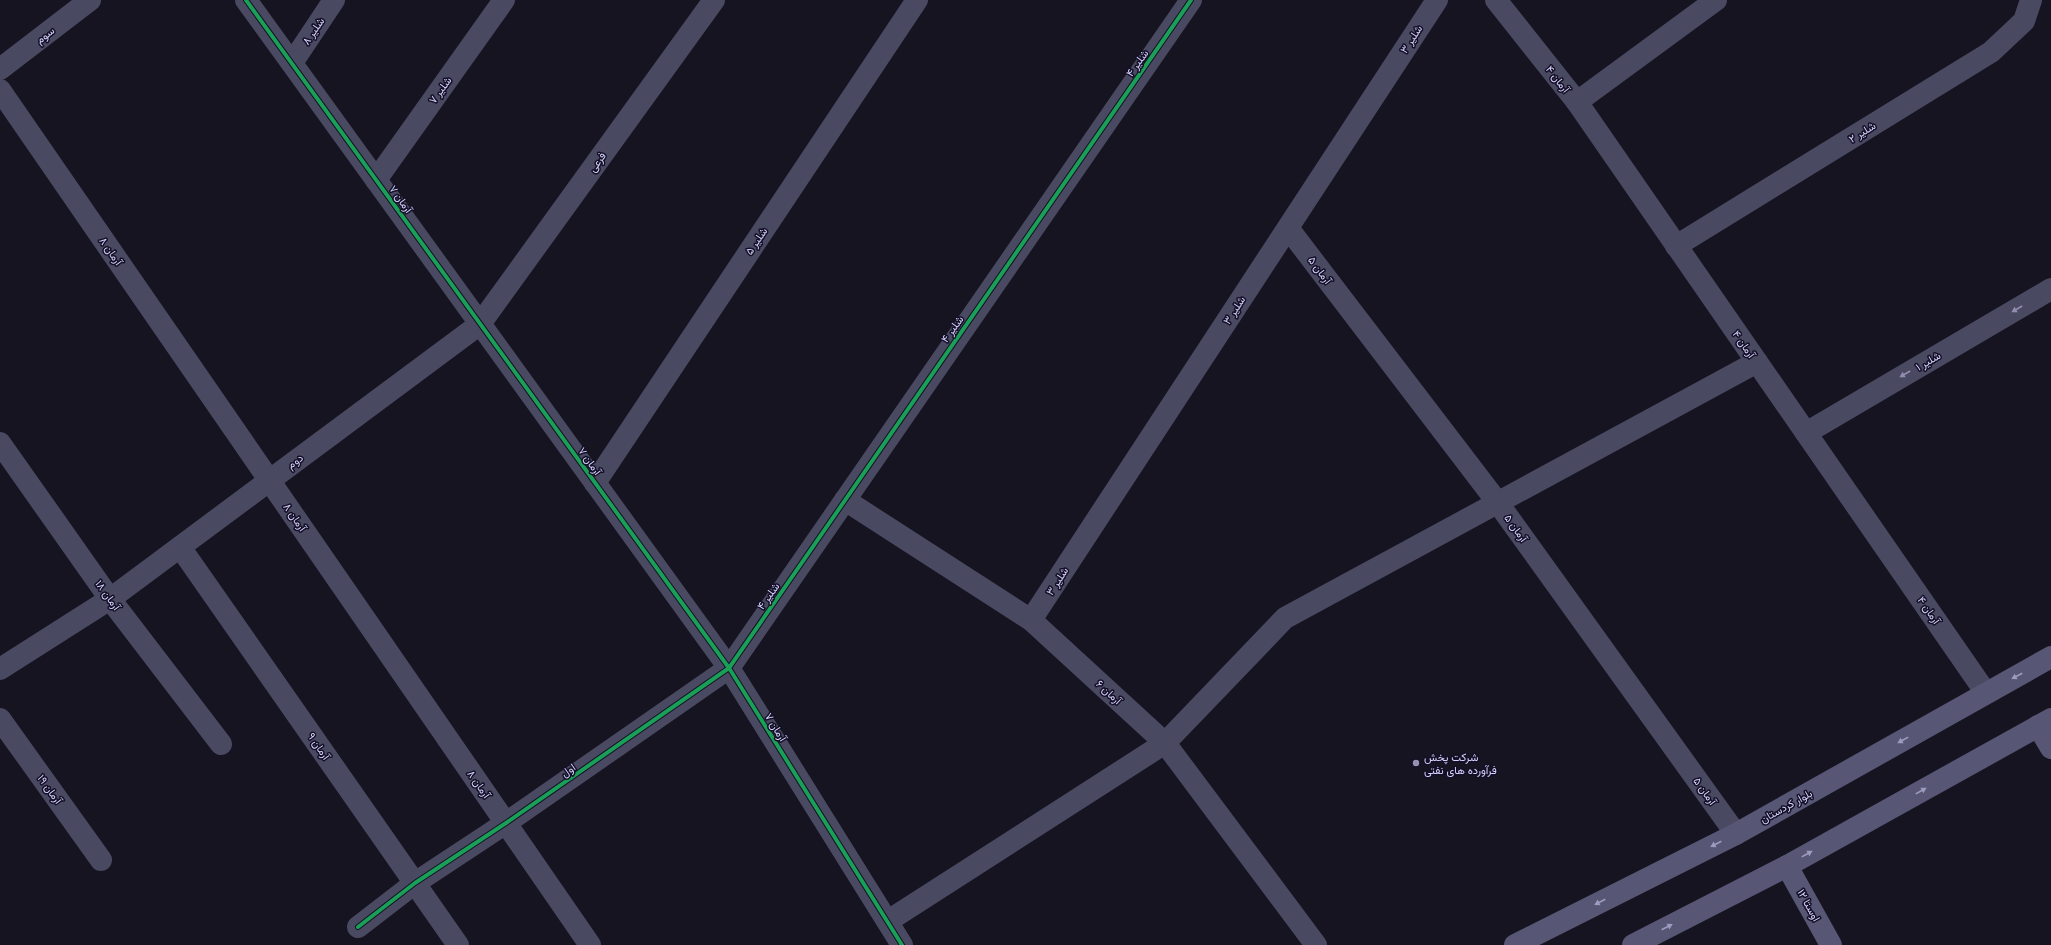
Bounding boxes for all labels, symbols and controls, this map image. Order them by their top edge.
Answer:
street label: شلیر ۸ [299,14,327,47]
street label: شلیر ۳ [1397,22,1425,56]
street label: سوم [33,23,58,47]
street label: شلیر ۴ [1123,46,1151,79]
street label: آرمان ۴ [1543,63,1574,97]
street label: شلیر ۷ [425,73,455,106]
street label: شلیر ۲ [1846,118,1878,146]
street label: فرعی [585,149,609,175]
street label: آرمان ۷ [386,182,417,217]
street label: شلیر ۵ [742,224,770,257]
street label: آرمان ۸ [96,234,126,269]
street label: آرمان ۵ [1305,253,1336,288]
street label: شلیر ۳ [1220,293,1248,327]
one-way arrow [2011,305,2023,312]
street label: شلیر ۴ [938,312,966,345]
street label: آرمان ۴ [1729,327,1759,362]
street label: شلیر ۱ [1913,348,1943,374]
one-way arrow [1899,371,1911,378]
street label: آرمان ۷ [575,444,606,479]
street label: دوم [284,450,306,472]
street label: آرمان ۸ [280,500,310,535]
street label: آرمان ۵ [1501,511,1532,546]
street label: شلیر ۳ [1043,564,1071,598]
street label: آرمان ۱۸ [92,577,125,614]
street label: شلیر ۴ [754,579,782,612]
street label: آرمان ۴ [1914,593,1944,628]
one-way arrow [2011,673,2023,679]
street label: آرمان ۶ [1093,677,1126,708]
street label: آرمان ۷ [762,710,791,745]
street label: آرمان ۹ [305,730,334,763]
one-way arrow [1897,736,1909,743]
place label: شرکت پخش فرآورده های نفتی [1424,750,1497,777]
marker: شرکت پخش فرآورده های نفتی [1411,758,1421,768]
street label: اول [558,760,578,780]
street label: آرمان ۸ [464,767,494,802]
street label: آرمان ۱۹ [35,772,66,808]
street label: آرمان ۵ [1690,774,1721,809]
street label: بلوار کردستان [1757,786,1815,826]
one-way arrow [1915,787,1927,794]
one-way arrow [1711,841,1722,847]
one-way arrow [1802,851,1813,857]
street label: اوستا ۱۲ [1794,886,1824,924]
one-way arrow [1595,899,1606,905]
one-way arrow [1662,924,1673,930]

